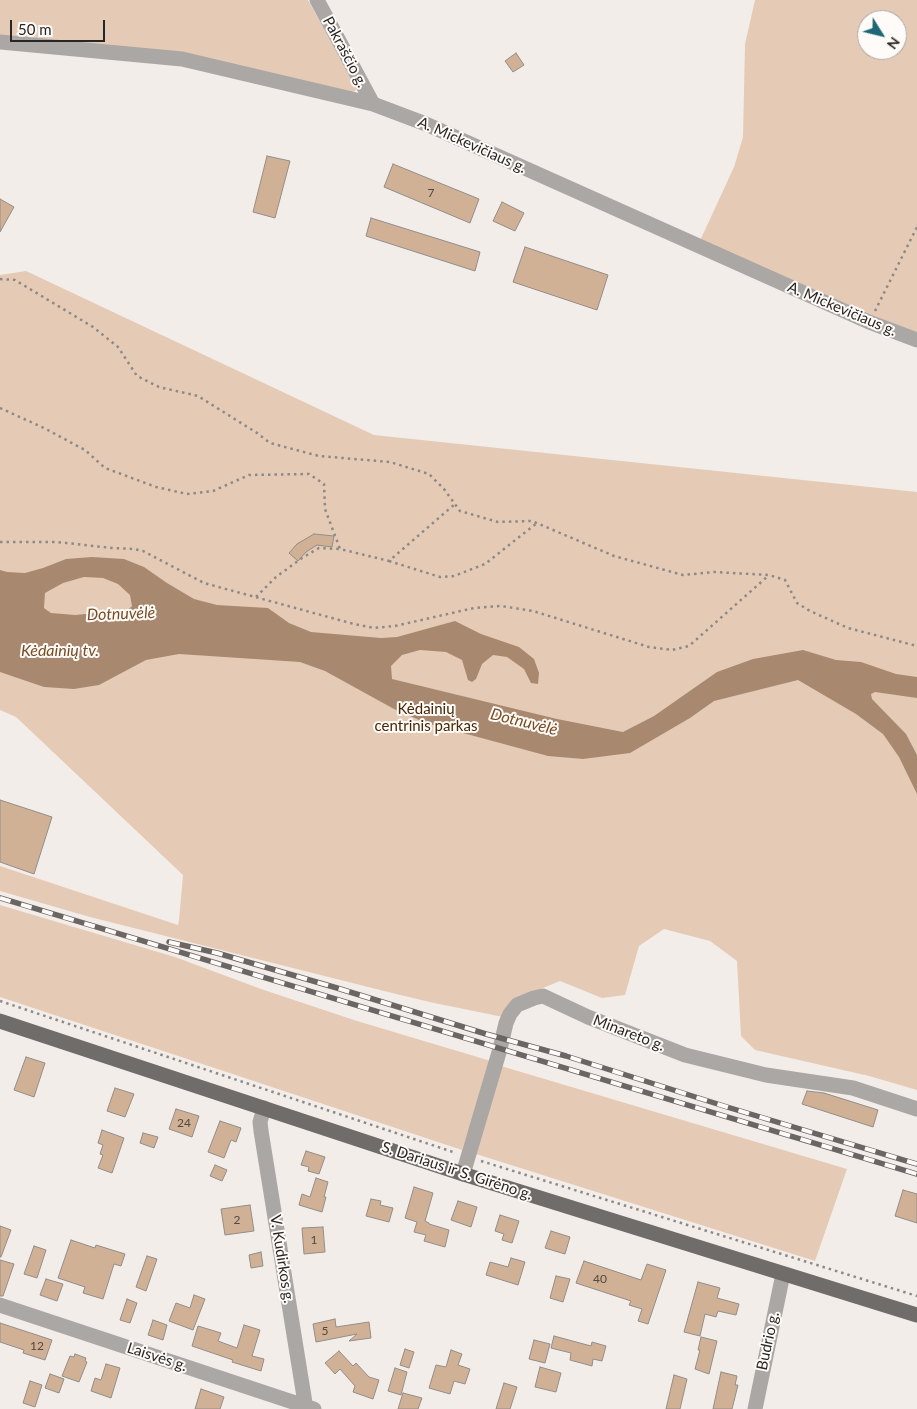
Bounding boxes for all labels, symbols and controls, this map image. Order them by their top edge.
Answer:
scale bar [12,10,108,42]
north arrow [857,10,907,60]
street label: Pakraščio g. [319,14,371,90]
text: 50 m [18,20,52,38]
text: N [884,34,904,53]
street label: A. Mickevičiaus g. [415,113,529,177]
house number: 7 [428,186,434,200]
street label: A. Mickevičiaus g. [785,278,899,340]
water label: Dotnuvėlė [86,603,156,625]
water label: Kėdainių tv. [21,641,99,661]
park label: Kėdainių centrinis parkas [375,700,477,735]
water label: Dotnuvėlė [488,704,560,740]
street label: Minareto g. [591,1011,667,1055]
house number: 24 [177,1116,191,1130]
street label: S. Dariaus ir S. Girėno g. [379,1138,535,1204]
house number: 2 [234,1213,240,1227]
street label: V. Kudirkos g. [266,1214,298,1304]
house number: 1 [311,1233,317,1247]
house number: 40 [593,1272,607,1286]
street label: Budrio g. [753,1310,783,1372]
house number: 5 [322,1324,328,1338]
house number: 12 [30,1339,44,1353]
street label: Laisvės g. [125,1339,189,1375]

